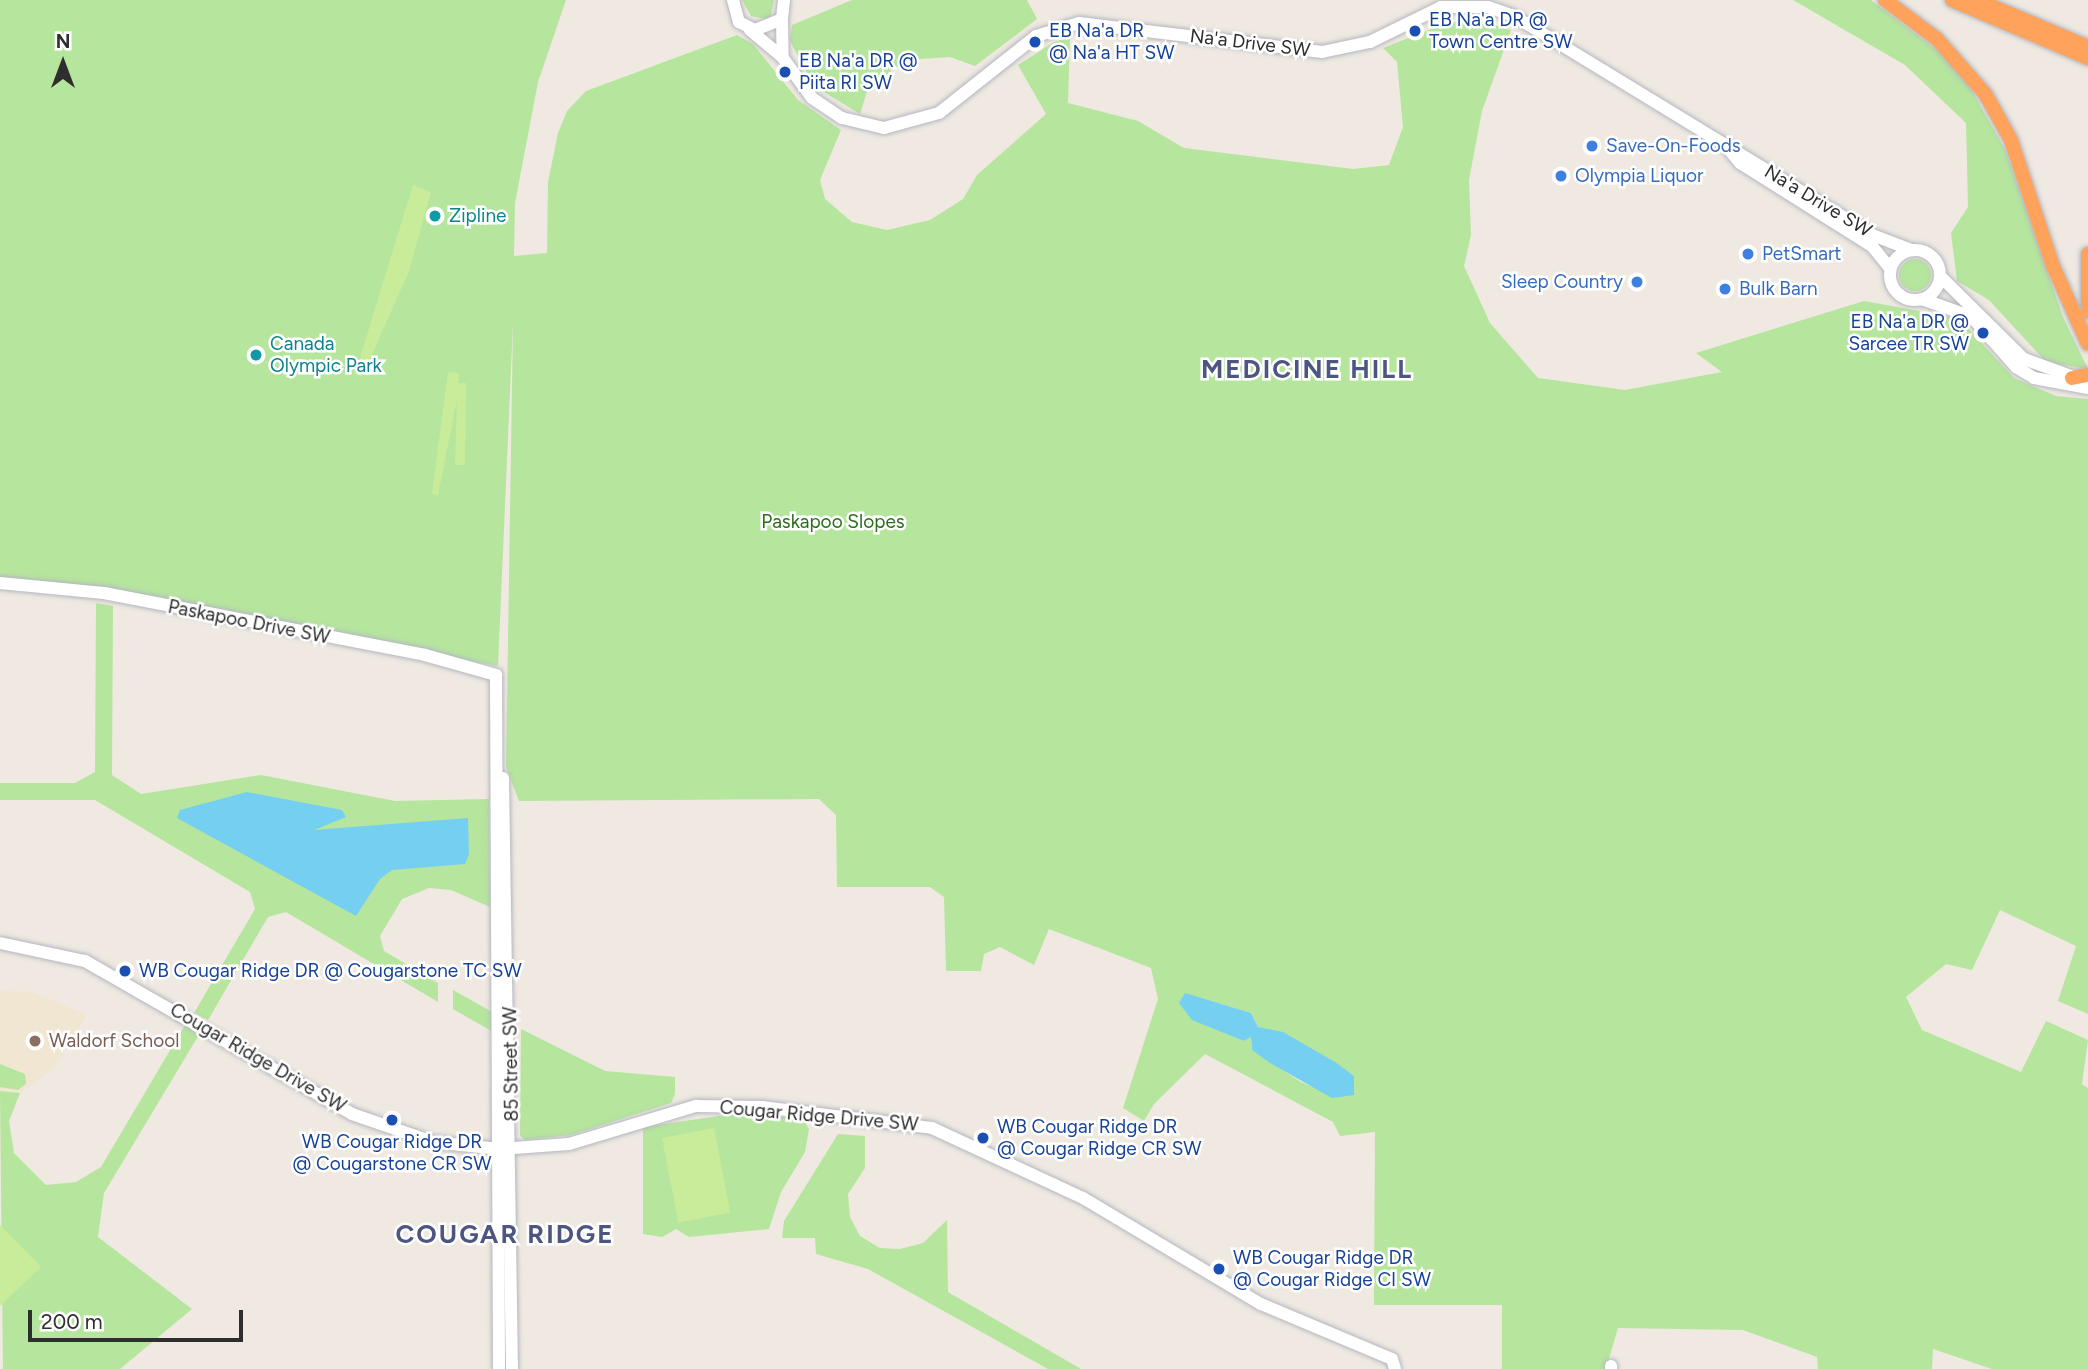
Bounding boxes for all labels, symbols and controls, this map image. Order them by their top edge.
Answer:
place label: EB Na'a DR @ Town Centre SW [1429,9,1573,53]
place label: EB Na'a DR @ Na'a HT SW [1049,20,1174,64]
marker: EB Na'a DR @ Town Centre SW [1407,23,1423,39]
street label: Na'a Drive SW [1189,24,1311,62]
north arrow [28,28,98,98]
text: N [56,30,70,53]
marker: EB Na'a DR @ Na'a HT SW [1027,34,1043,50]
place label: EB Na'a DR @ Piita RI SW [799,50,918,94]
marker: EB Na'a DR @ Piita RI SW [777,64,793,80]
place label: Save-On-Foods [1606,135,1741,157]
marker: Save-On-Foods [1584,138,1600,154]
street label: Na'a Drive SW [1760,160,1876,242]
place label: Olympia Liquor [1575,165,1703,187]
marker: Olympia Liquor [1553,168,1569,184]
place label: Zipline [449,205,506,227]
marker: Zipline [427,208,443,224]
place label: PetSmart [1762,243,1841,265]
marker: PetSmart [1740,246,1756,262]
place label: Sleep Country [1501,271,1623,293]
marker: Sleep Country [1629,274,1645,290]
place label: Bulk Barn [1739,278,1818,300]
marker: Bulk Barn [1717,281,1733,297]
place label: EB Na'a DR @ Sarcee TR SW [1849,311,1969,355]
marker: EB Na'a DR @ Sarcee TR SW [1975,325,1991,341]
place label: Canada Olympic Park [270,333,382,377]
marker: Canada Olympic Park [248,347,264,363]
district label: MEDICINE HILL [1203,354,1411,386]
park label: Paskapoo Slopes [761,511,905,533]
street label: Paskapoo Drive SW [166,595,332,649]
place label: WB Cougar Ridge DR @ Cougarstone TC SW [139,960,522,982]
marker: WB Cougar Ridge DR @ Cougarstone TC SW [117,963,133,979]
street label: Cougar Ridge Drive SW [166,998,350,1118]
street label: 85 Street SW [499,1006,523,1122]
place label: Waldorf School [49,1030,179,1052]
marker: Waldorf School [27,1033,43,1049]
street label: Cougar Ridge Drive SW [719,1096,919,1136]
marker: WB Cougar Ridge DR @ Cougarstone CR SW [384,1112,400,1128]
place label: WB Cougar Ridge DR @ Cougar Ridge CR SW [997,1116,1202,1160]
marker: WB Cougar Ridge DR @ Cougar Ridge CR SW [975,1130,991,1146]
place label: WB Cougar Ridge DR @ Cougarstone CR SW [293,1131,491,1175]
district label: COUGAR RIDGE [397,1219,613,1251]
place label: WB Cougar Ridge DR @ Cougar Ridge CI SW [1233,1247,1431,1291]
marker: WB Cougar Ridge DR @ Cougar Ridge CI SW [1211,1261,1227,1277]
scale bar [32,1296,247,1340]
text: 200 m [41,1309,103,1334]

